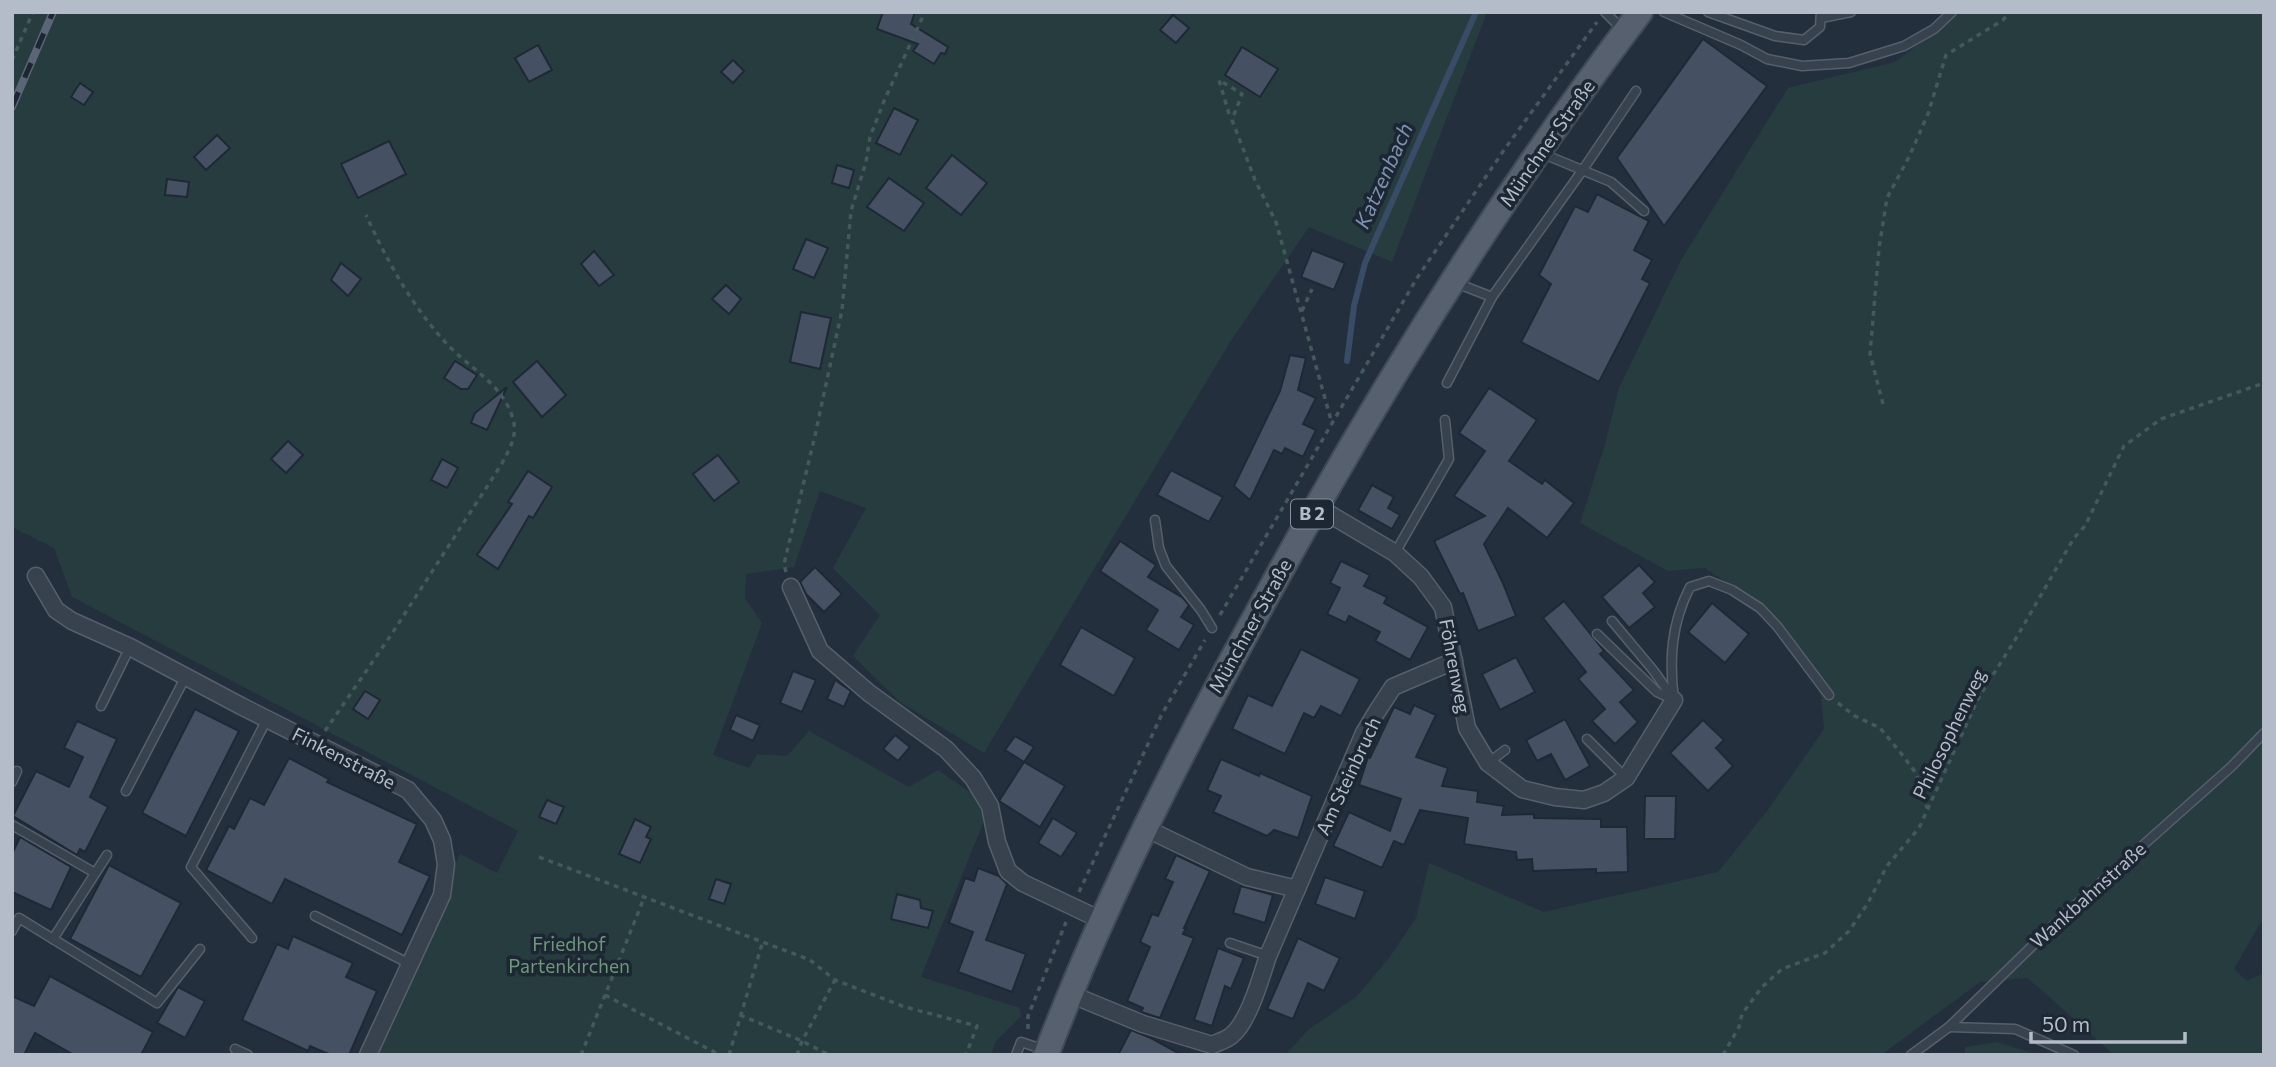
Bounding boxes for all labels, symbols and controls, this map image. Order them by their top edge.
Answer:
street label: Münchner Straße [1494,75,1599,211]
water label: Katzenbach [1348,119,1417,232]
road number: B 2 [1291,500,1333,528]
street label: Münchner Straße [1203,555,1296,697]
street label: Föhrenweg [1435,617,1476,715]
street label: Philosophenweg [1907,665,1990,803]
street label: Am Steinbruch [1310,713,1385,838]
street label: Finkenstraße [289,722,400,793]
street label: Wankbahnstraße [2025,837,2150,953]
park label: Friedhof Partenkirchen [508,932,630,977]
scale bar [2031,1000,2185,1044]
text: 50 m [2042,1011,2090,1036]

